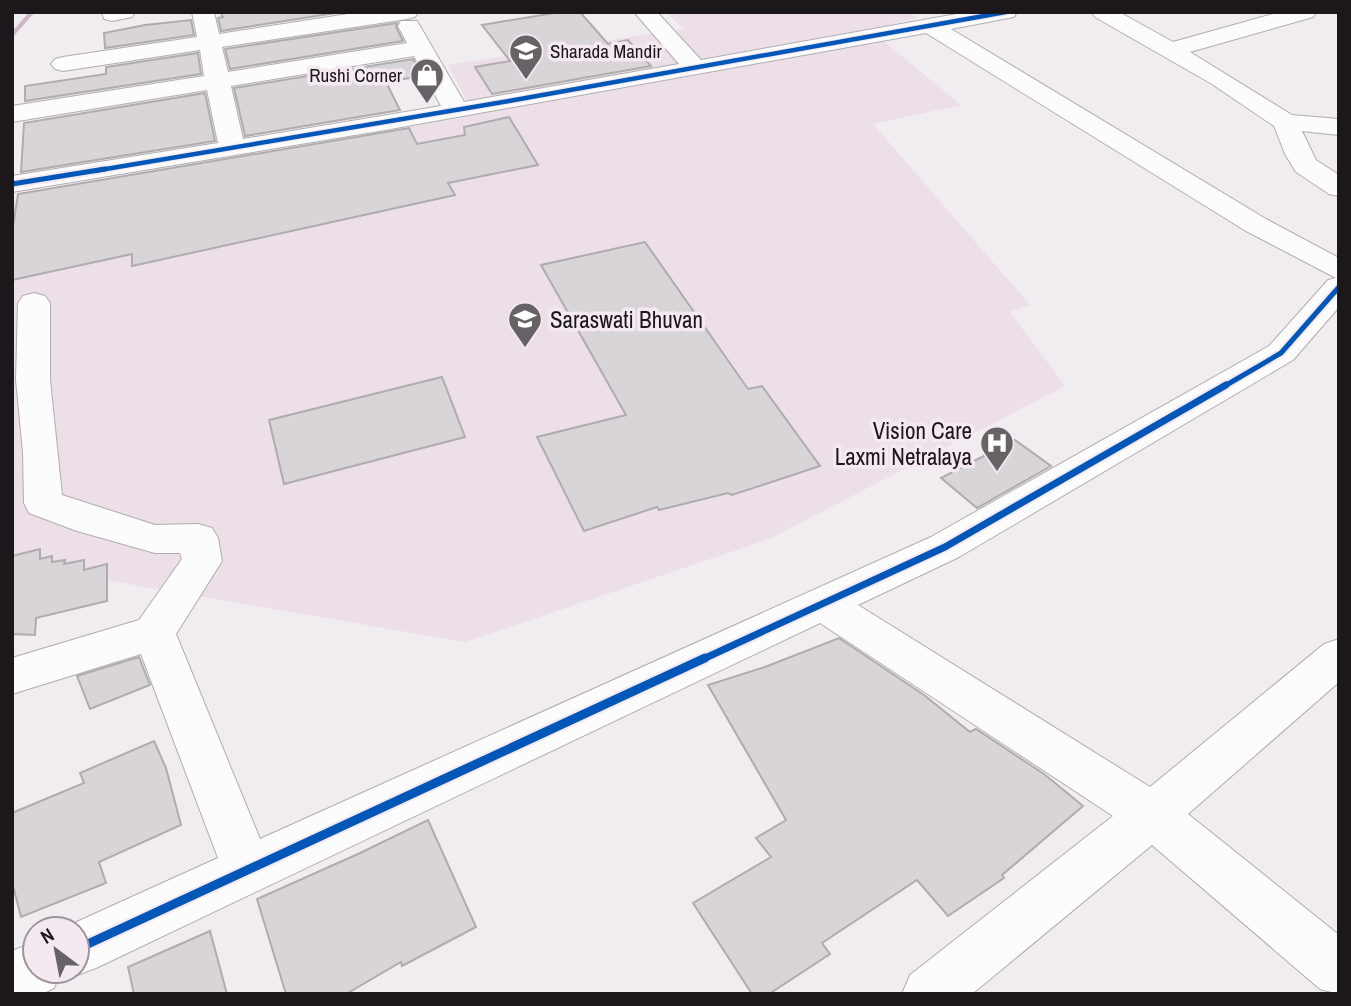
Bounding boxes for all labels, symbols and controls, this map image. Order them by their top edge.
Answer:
school or university icon: Sharada Mandir [507,32,545,81]
place label: Sharada Mandir [550,38,663,64]
shop icon: Rushi Corner [408,56,446,105]
place label: Rushi Corner [309,62,403,88]
school or university icon: Saraswati Bhuvan [506,300,544,349]
place label: Saraswati Bhuvan [550,304,703,335]
place label: Vision Care Laxmi Netralaya [835,415,973,472]
hospital icon: Vision Care Laxmi Netralaya [978,424,1016,473]
north arrow [21,915,91,985]
text: N [35,922,59,950]

